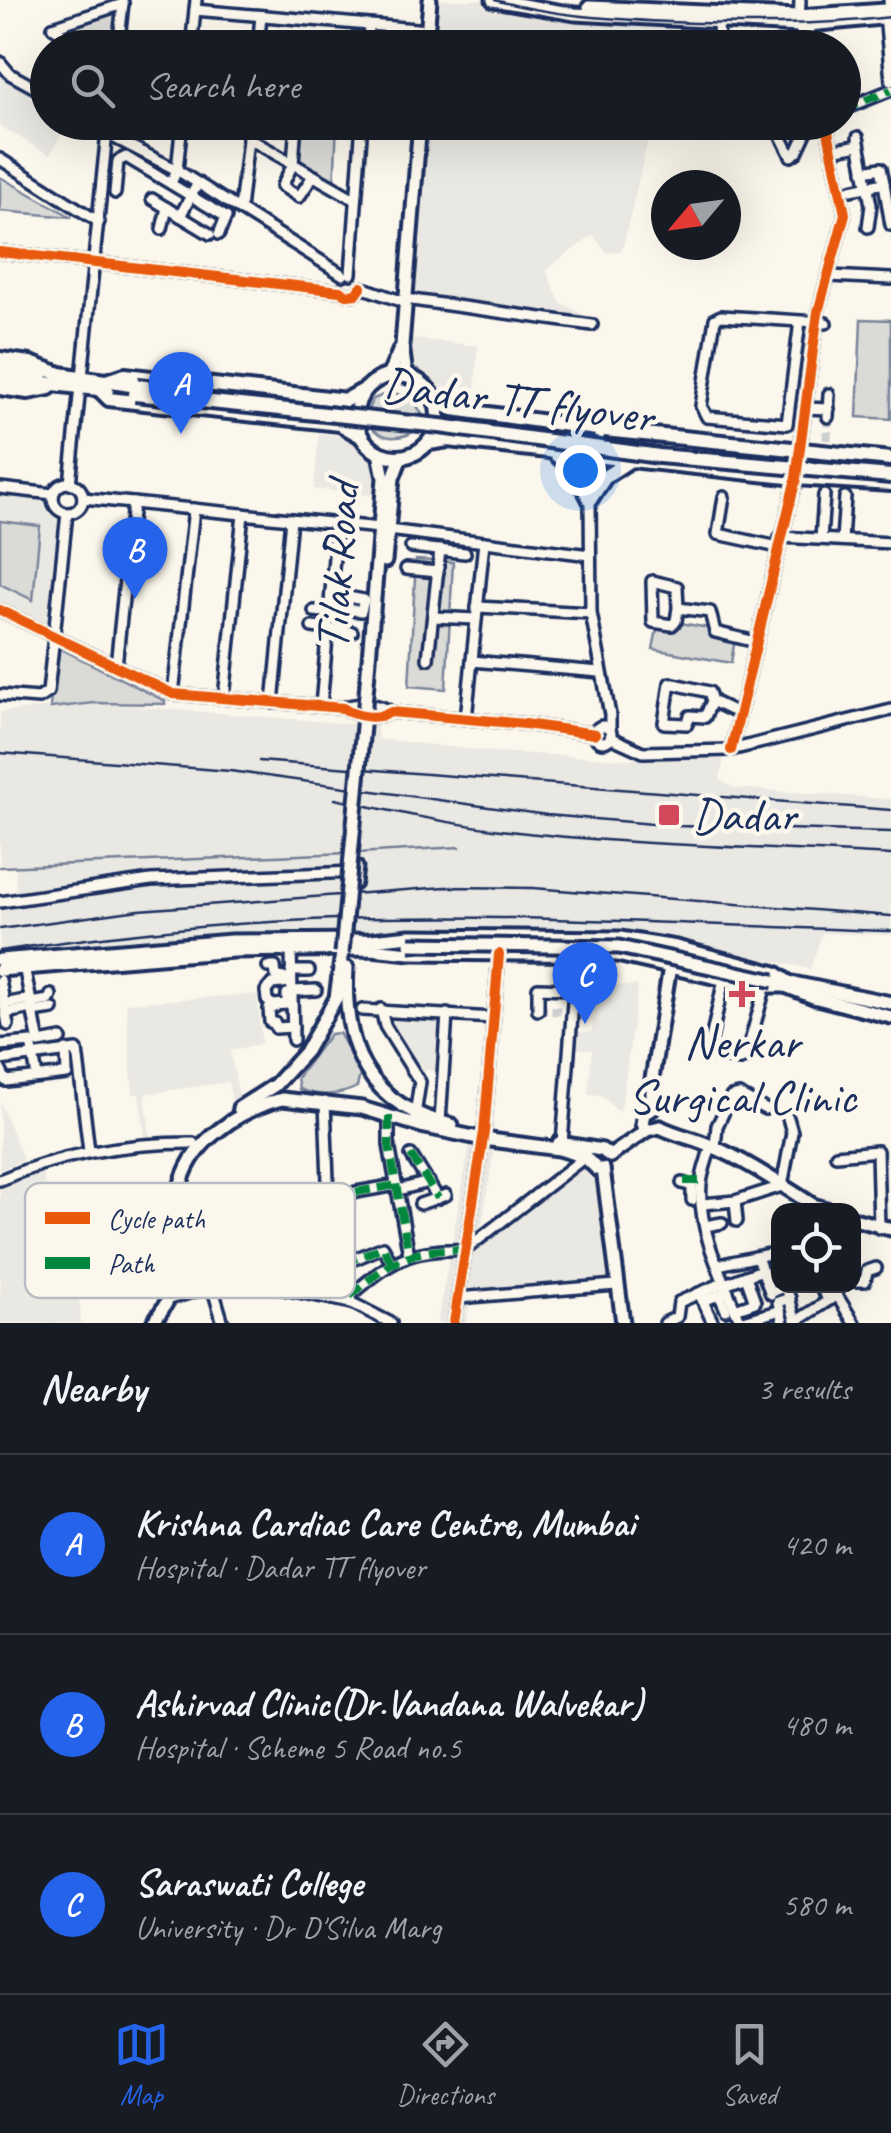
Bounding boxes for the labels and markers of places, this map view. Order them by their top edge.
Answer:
pin: A [148,352,214,434]
pin: B [102,516,168,599]
place label: Dadar [692,785,800,845]
marker: Dadar [656,802,682,828]
pin: C [552,942,618,1024]
marker: Nerkar Surgical Clinic [729,981,755,1007]
place label: Nerkar Surgical Clinic [628,1012,859,1127]

